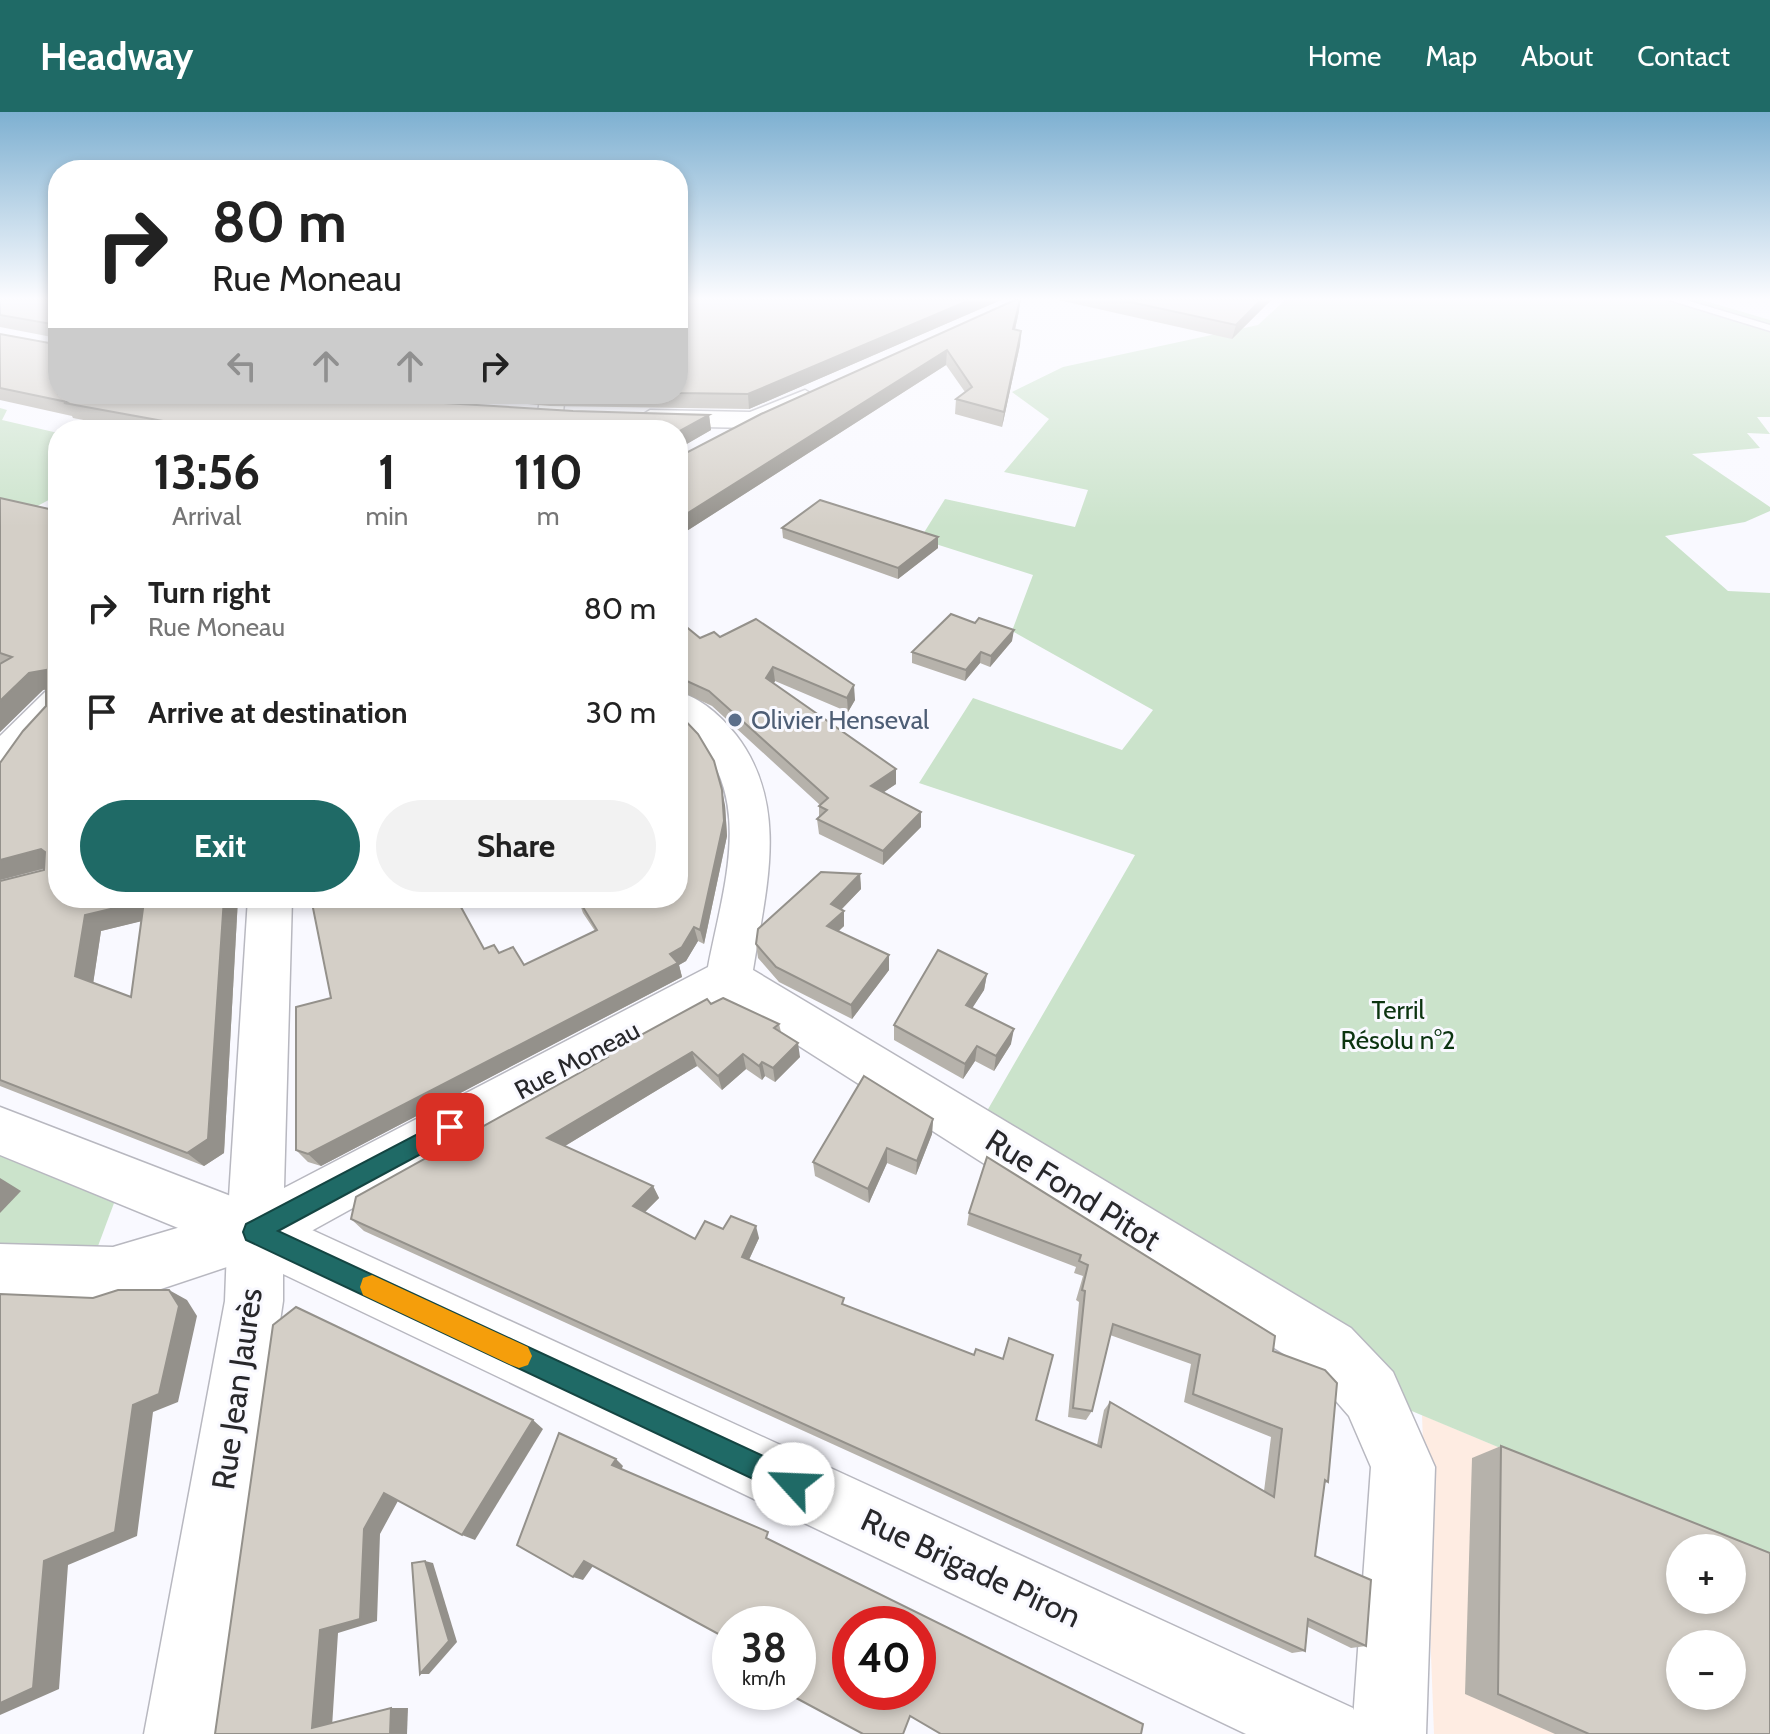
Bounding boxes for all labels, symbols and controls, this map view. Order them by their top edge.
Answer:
text: Headway [40,33,193,80]
text: Home [1308,39,1381,73]
text: Map [1425,39,1477,73]
text: About [1521,39,1593,73]
text: Contact [1637,39,1730,73]
text: 80 m [212,188,347,256]
icon: right [80,192,184,296]
text: Rue Moneau [212,256,402,300]
icon: left [220,344,264,388]
icon: ahead [304,344,348,388]
icon: ahead [388,344,432,388]
icon: right [472,344,516,388]
text: 13:56 [153,443,260,501]
text: 1 [378,443,396,501]
text: 110 [513,443,583,501]
text: Arrival [172,500,241,532]
text: min [365,500,408,532]
text: m [537,500,560,532]
text: Turn right [148,574,271,611]
icon: right [80,586,124,630]
text: 80 m [584,590,656,627]
text: Rue Moneau [148,611,285,643]
icon: arrive [80,690,124,734]
text: Arrive at destination [148,694,408,731]
text: 30 m [586,694,656,731]
place label: Olivier Henseval [751,704,929,736]
marker: Olivier Henseval [726,711,744,729]
button: Exit [80,800,360,892]
button: Share [376,800,656,892]
park label: Terril Résolu n°2 [1341,994,1455,1056]
street label: Rue Moneau [509,1014,645,1106]
pin [416,1093,484,1161]
icon: arrive [428,1105,472,1149]
street label: Rue Fond Pitot [979,1120,1168,1259]
street label: Rue Jean Jaurès [203,1286,270,1492]
position arrow [751,1442,835,1526]
street label: Rue Brigade Piron [855,1500,1087,1635]
map controls [1666,1534,1746,1710]
button: + [1666,1534,1746,1614]
speed limit sign: 40 [832,1606,936,1710]
text: 38 [741,1623,787,1672]
button: − [1666,1630,1746,1710]
text: km/h [742,1666,786,1690]

